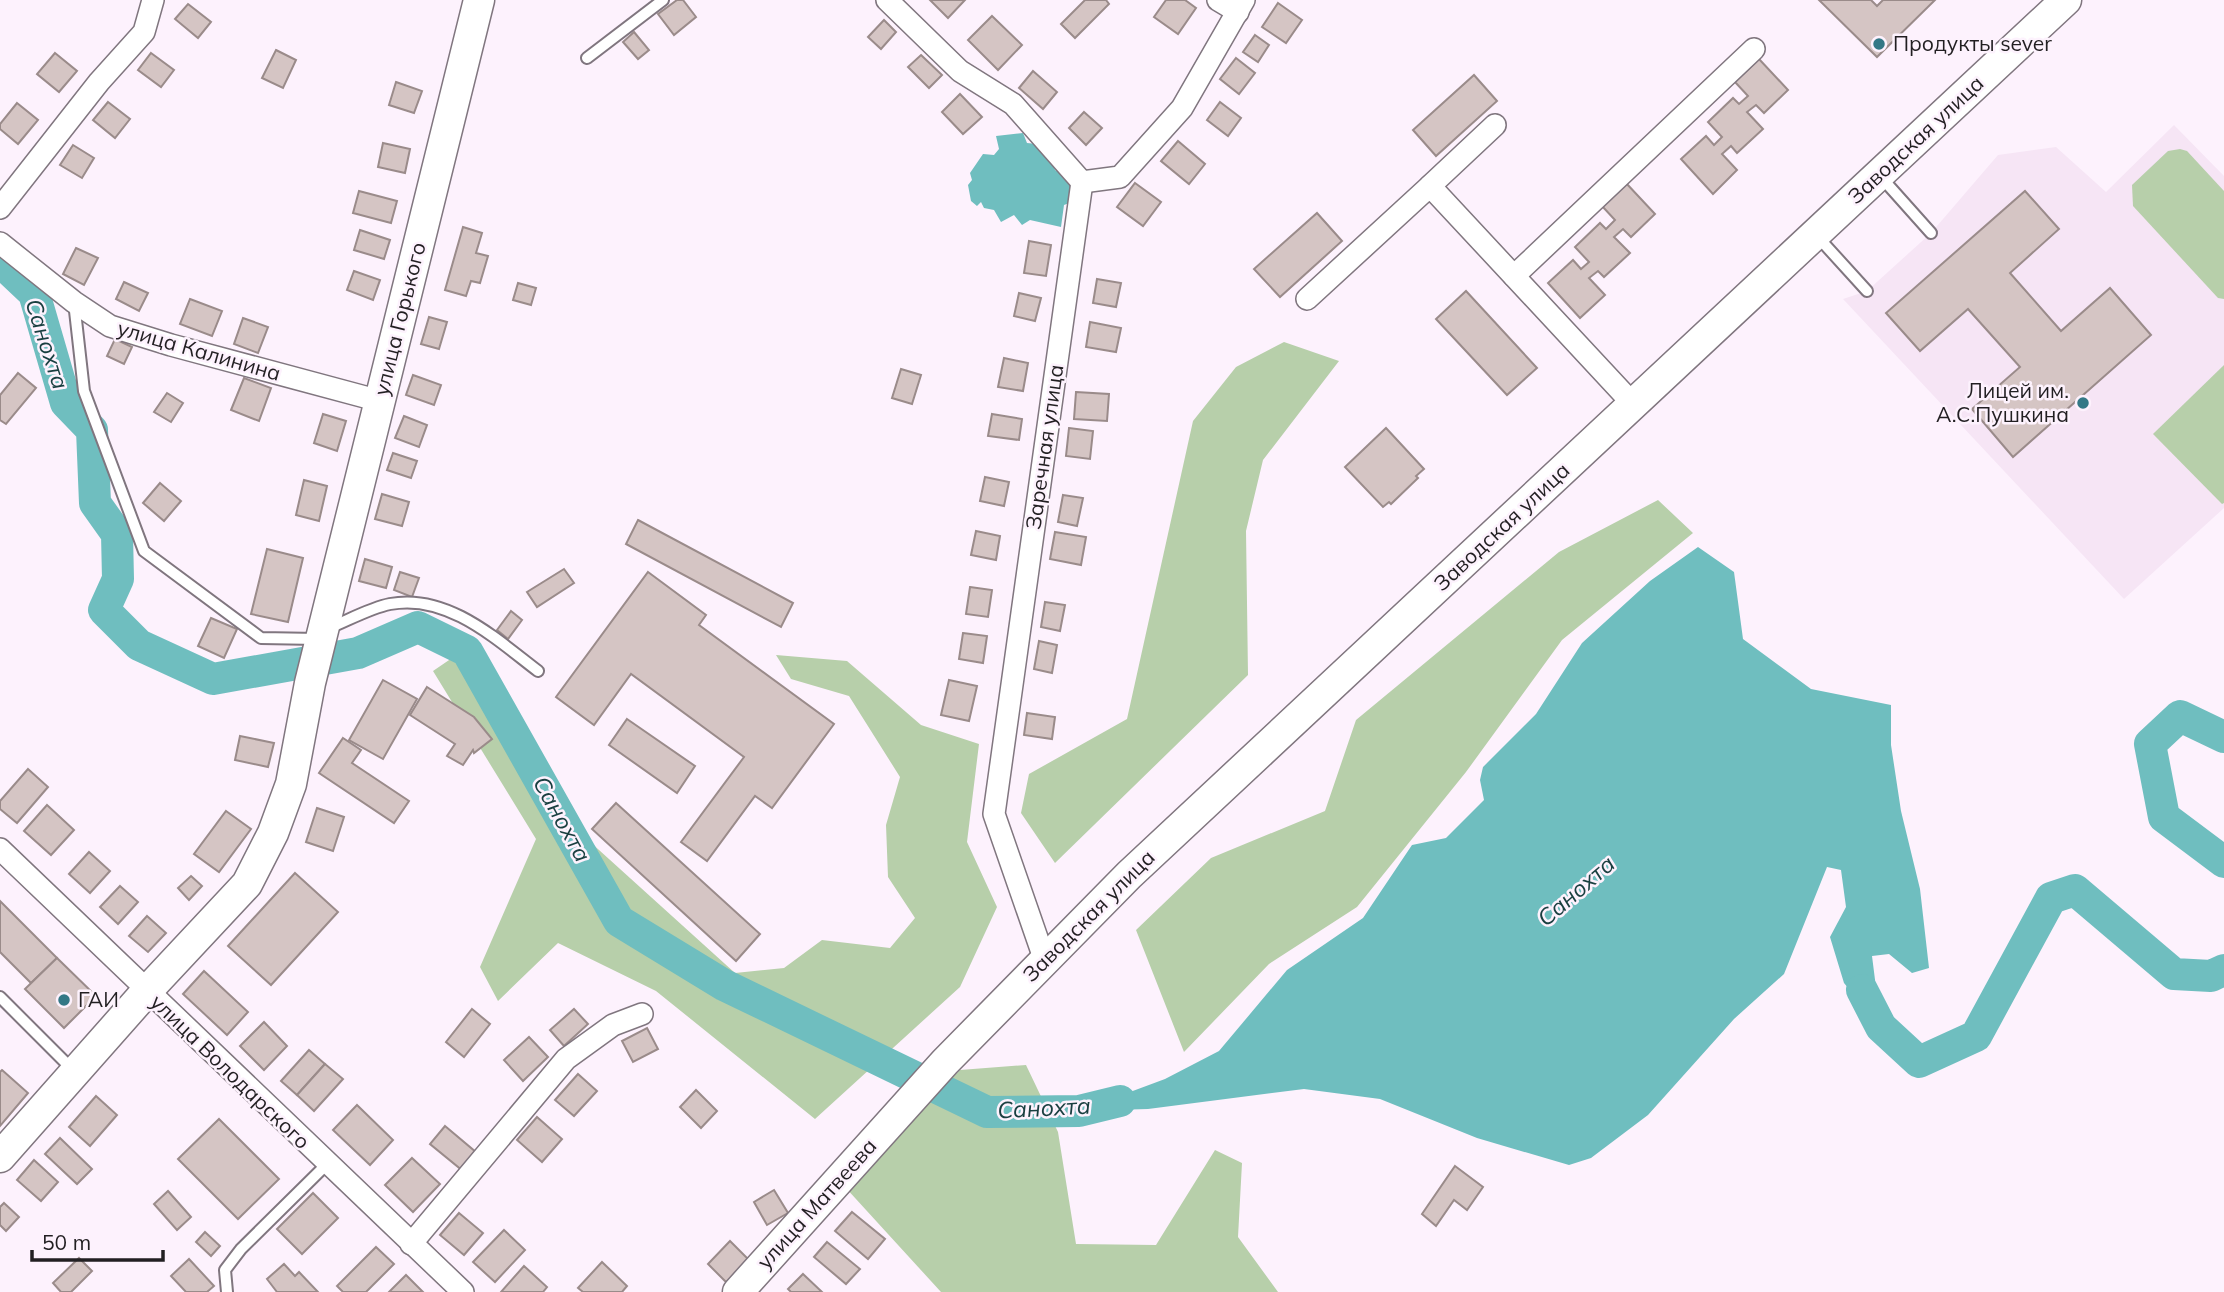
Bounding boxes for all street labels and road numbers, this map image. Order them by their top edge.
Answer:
street label: Заводская улица [1842,70,1989,209]
street label: улица Горького [367,239,431,398]
street label: улица Калинина [115,314,284,386]
street label: Заречная улица [1020,363,1068,531]
street label: Заводская улица [1428,457,1575,596]
street label: Заводская улица [1017,844,1160,987]
street label: улица Володарского [146,988,316,1154]
street label: улица Матвеева [751,1133,882,1274]

